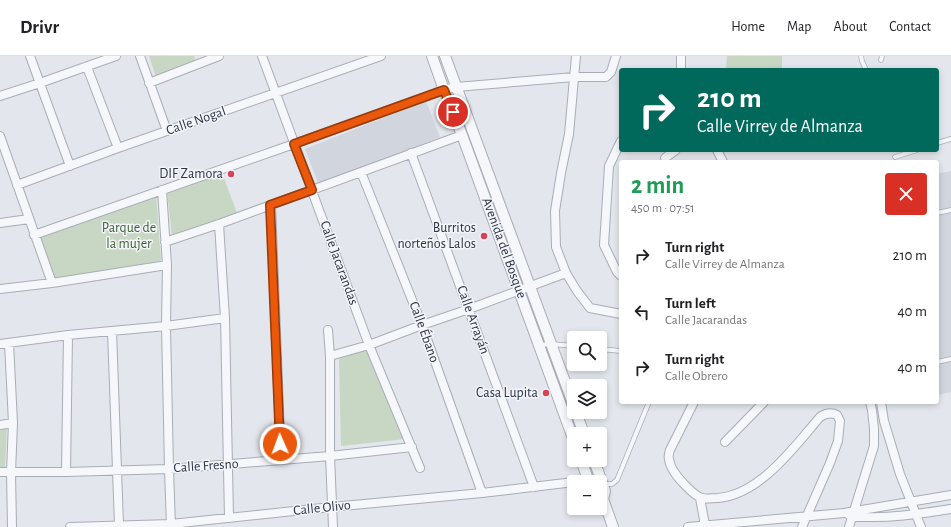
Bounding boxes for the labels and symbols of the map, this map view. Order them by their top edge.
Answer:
pin [436,95,470,129]
street label: Calle Nogal [164,104,228,138]
place label: DIF Zamora [159,167,224,181]
marker: DIF Zamora [226,169,236,179]
street label: Avenida del Bosque [479,196,529,300]
street label: Calle Jacarandas [317,219,361,307]
park label: Parque de la mujer [102,221,156,251]
place label: Burritos norteños Lalos [397,221,476,251]
marker: Burritos norteños Lalos [479,231,489,241]
street label: Calle Arrayán [454,284,492,356]
street label: Calle Ébano [407,299,444,364]
place label: Casa Lupita [476,386,539,400]
marker: Casa Lupita [541,388,551,398]
position arrow [259,423,301,465]
street label: Calle Fresno [173,457,239,475]
street label: Calle Olivo [293,498,352,518]

